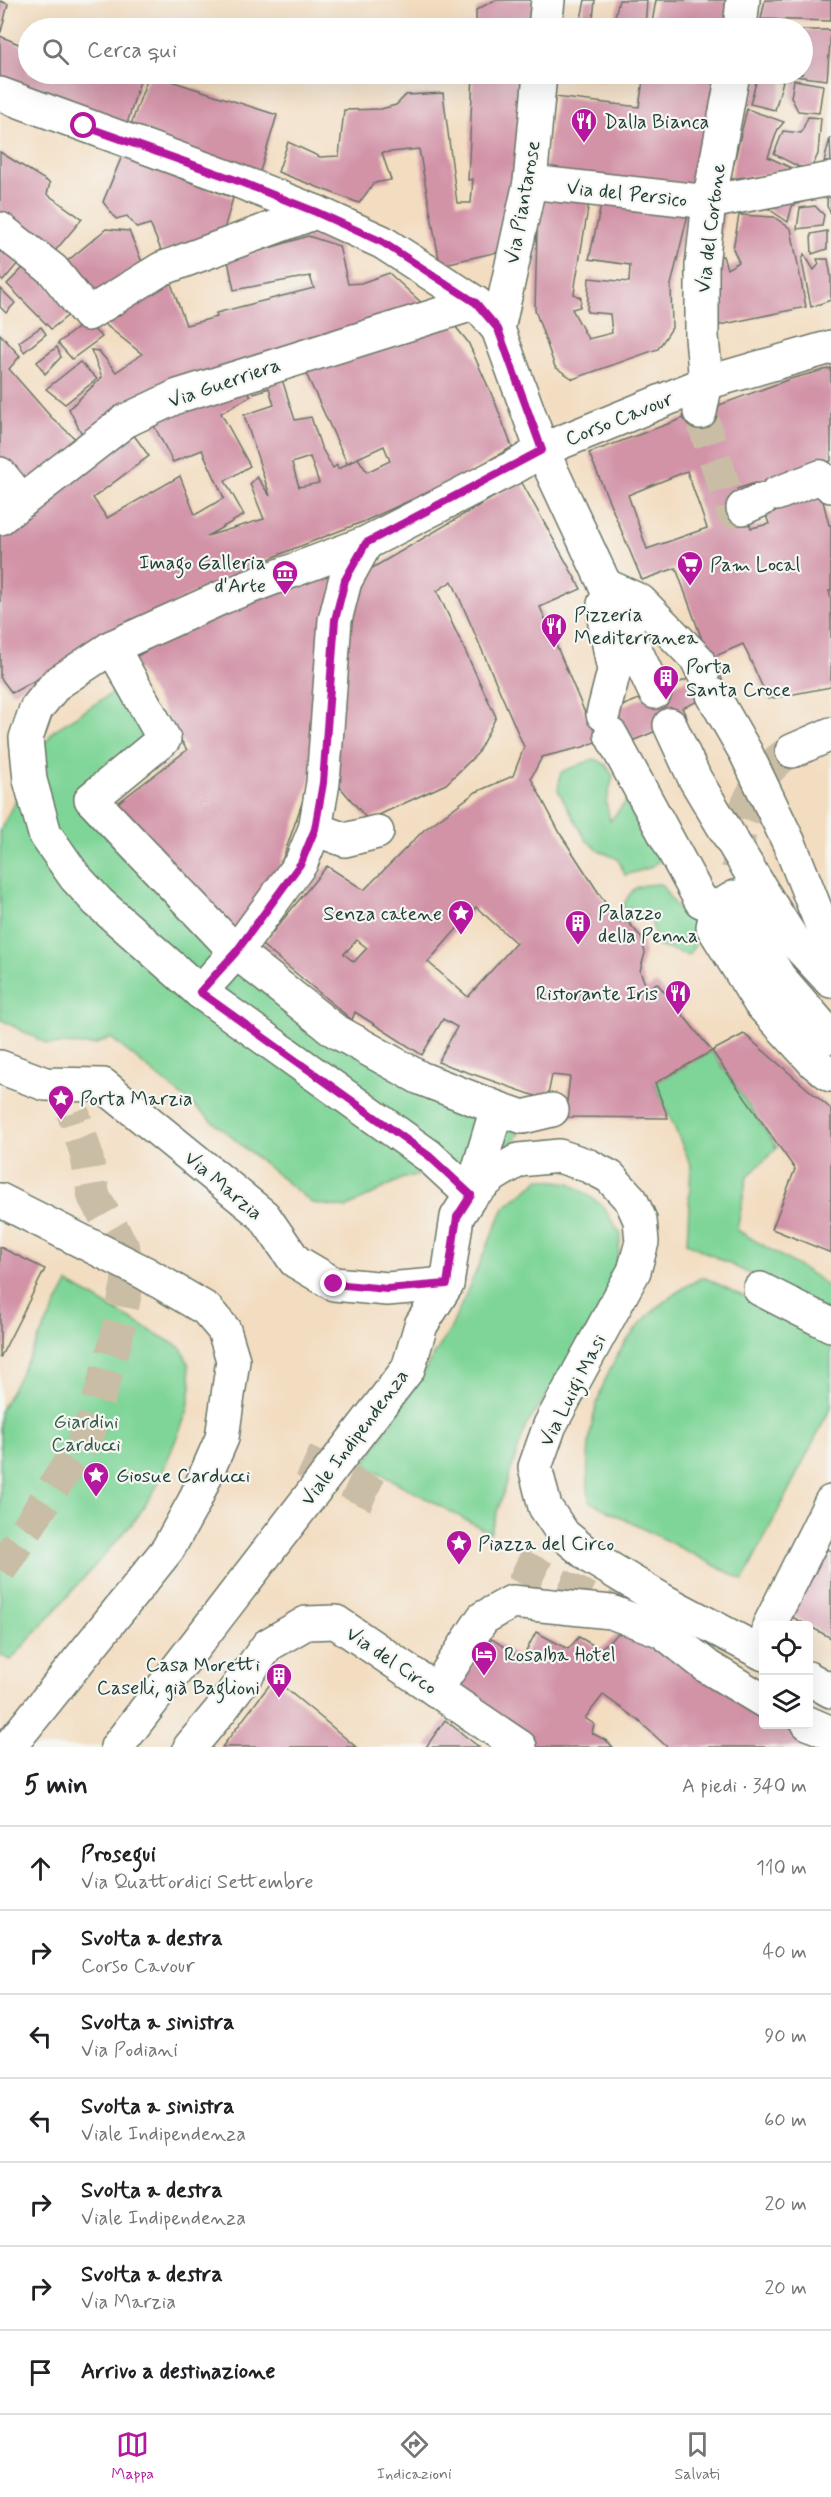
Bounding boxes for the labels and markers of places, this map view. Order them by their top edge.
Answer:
restaurant icon: Dalla Bianca [569,106,599,144]
place label: Dalla Bianca [604,109,709,136]
supermarket icon: Pam Local [675,549,705,587]
place label: Imago Galleria d'Arte [139,550,266,600]
place label: Pam Local [710,552,801,579]
museum icon: Imago Galleria d'Arte [270,558,300,596]
place label: Pizzeria Mediterranea [574,602,699,652]
restaurant icon: Pizzeria Mediterranea [539,611,569,649]
place label: Porta Santa Croce [686,654,791,704]
building icon: Porta Santa Croce [651,663,681,701]
place icon: Senza catene [446,898,476,936]
place label: Palazzo della Penna [598,900,698,950]
place label: Senza catene [323,901,442,928]
building icon: Palazzo della Penna [563,908,593,946]
restaurant icon: Ristorante Iris [663,978,693,1016]
place label: Ristorante Iris [536,981,658,1008]
place icon: Porta Marzia [46,1083,76,1121]
place label: Porta Marzia [80,1086,193,1113]
place icon: Giosue Carducci [81,1460,111,1498]
place label: Giosue Carducci [116,1463,250,1490]
place icon: Piazza del Circo [444,1528,474,1566]
place label: Piazza del Circo [478,1531,614,1558]
hotel icon: Rosalba Hotel [469,1639,499,1677]
place label: Rosalba Hotel [504,1642,616,1669]
place label: Casa Moretti Caselli, già Baglioni [97,1652,260,1704]
building icon: Casa Moretti Caselli, già Baglioni [264,1661,294,1699]

